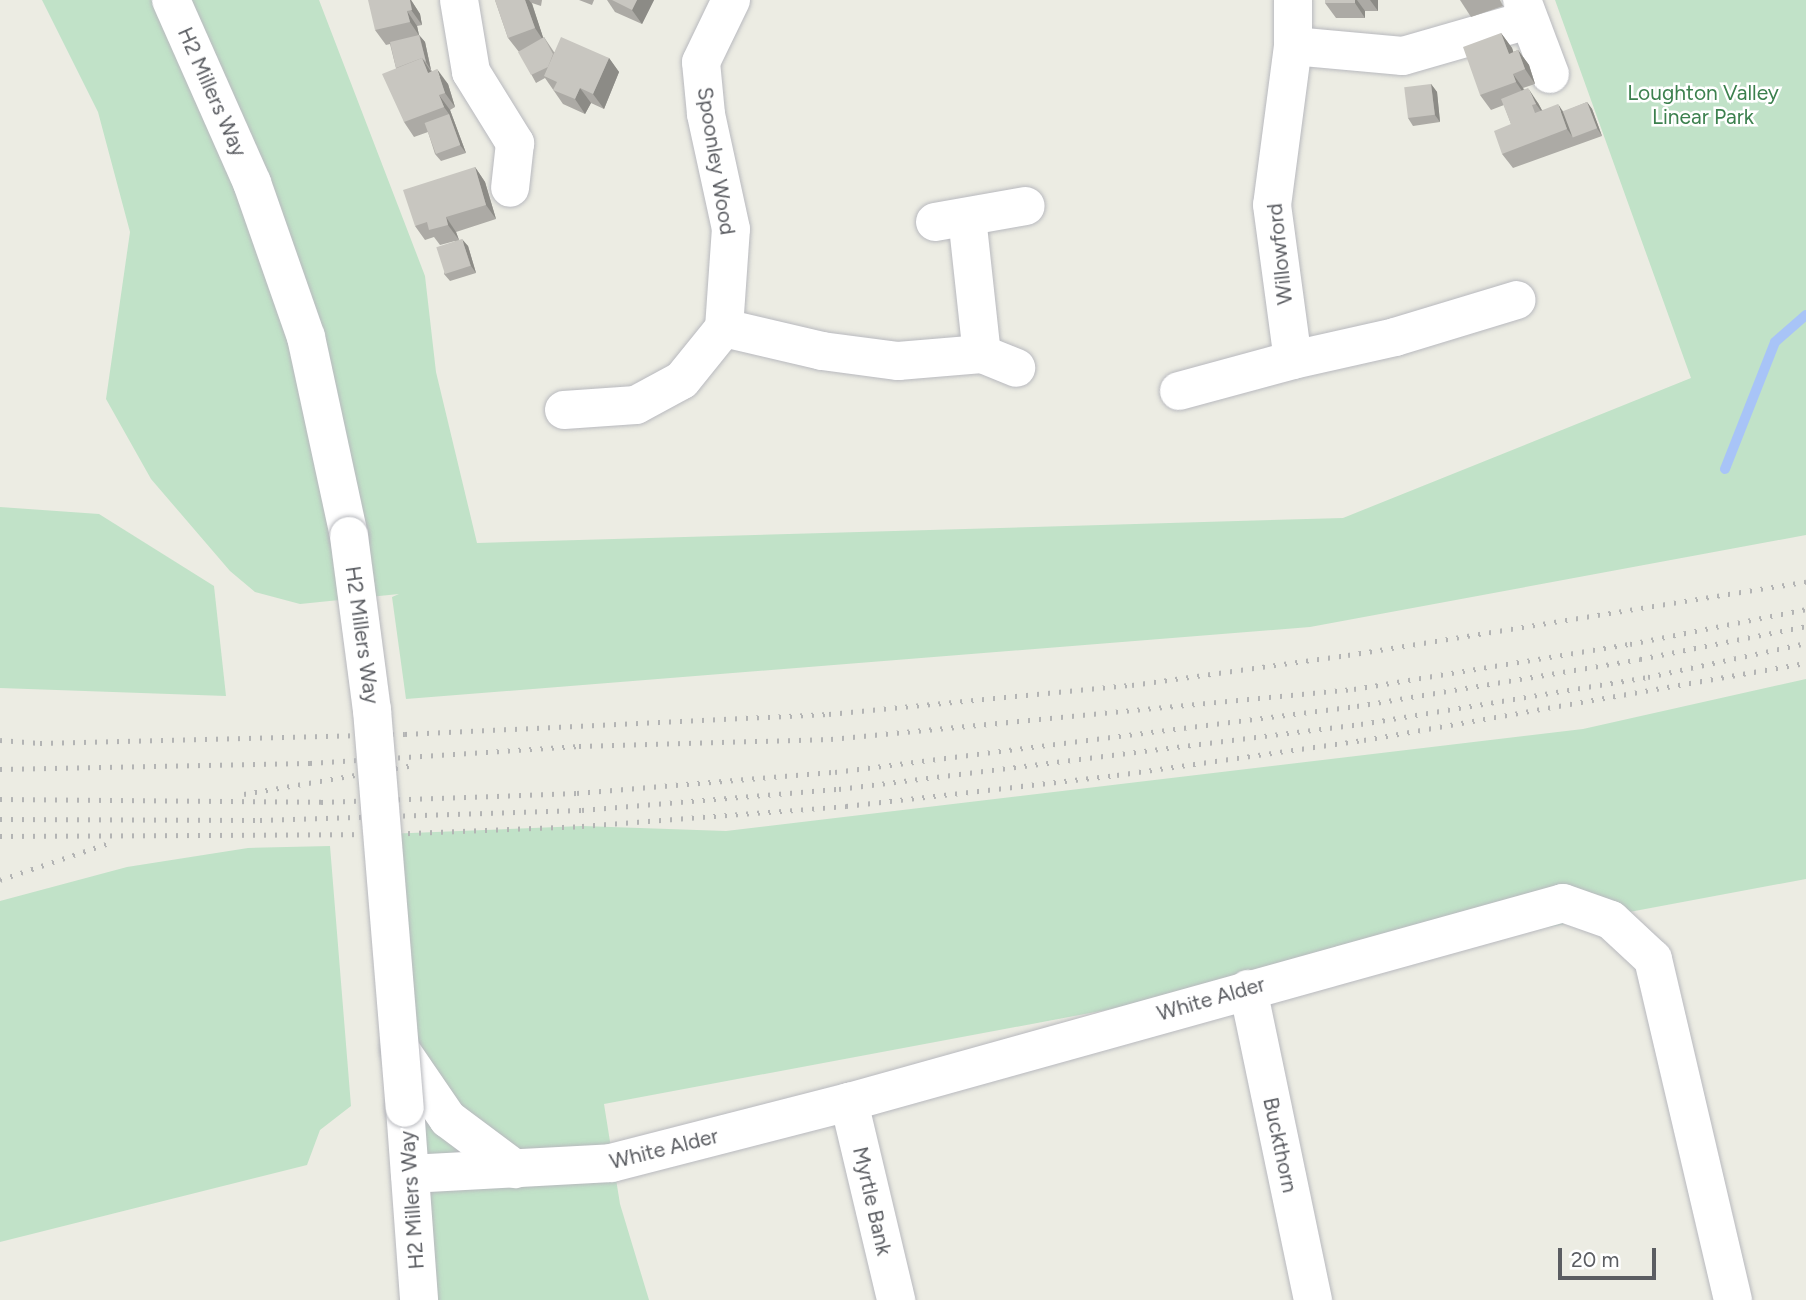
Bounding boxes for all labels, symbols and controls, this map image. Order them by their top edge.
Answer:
street label: H2 Millers Way [172,23,252,161]
park label: Loughton Valley Linear Park [1627,80,1779,130]
street label: Spoonley Wood [692,85,740,237]
street label: Willowford [1262,202,1298,306]
street label: H2 Millers Way [340,564,384,706]
street label: White Alder [1154,972,1268,1026]
street label: Buckthorn [1258,1095,1302,1195]
street label: White Alder [607,1123,721,1175]
street label: H2 Millers Way [395,1130,429,1270]
street label: Myrtle Bank [847,1144,897,1258]
scale bar [1561,1234,1659,1278]
text: 20 m [1571,1247,1619,1272]

